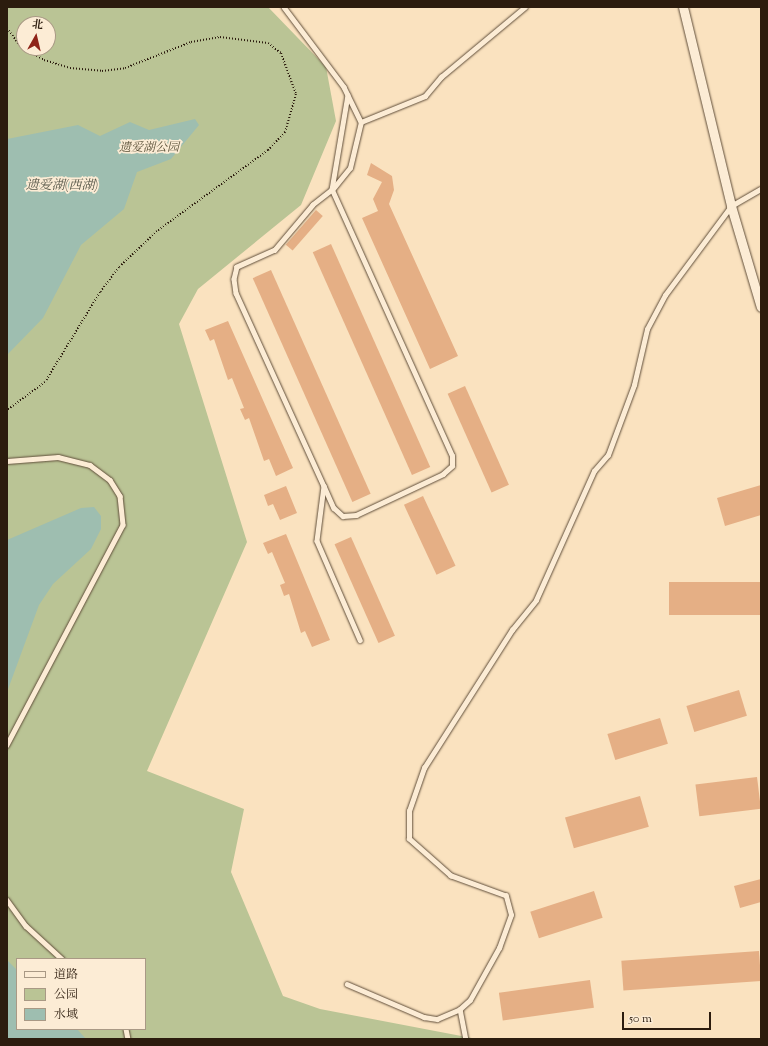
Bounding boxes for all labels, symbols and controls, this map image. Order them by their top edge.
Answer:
north arrow [16,16,56,56]
text: 北 [31,16,44,34]
park label: 遗爱湖公园 [119,142,179,156]
water label: 遗爱湖(西湖) [26,178,98,194]
legend [16,958,146,1030]
text: 道路 [54,966,78,984]
text: 公园 [54,986,78,1004]
scale bar [624,1004,713,1030]
text: 水域 [54,1006,78,1024]
text: 50 m [629,1010,652,1028]

